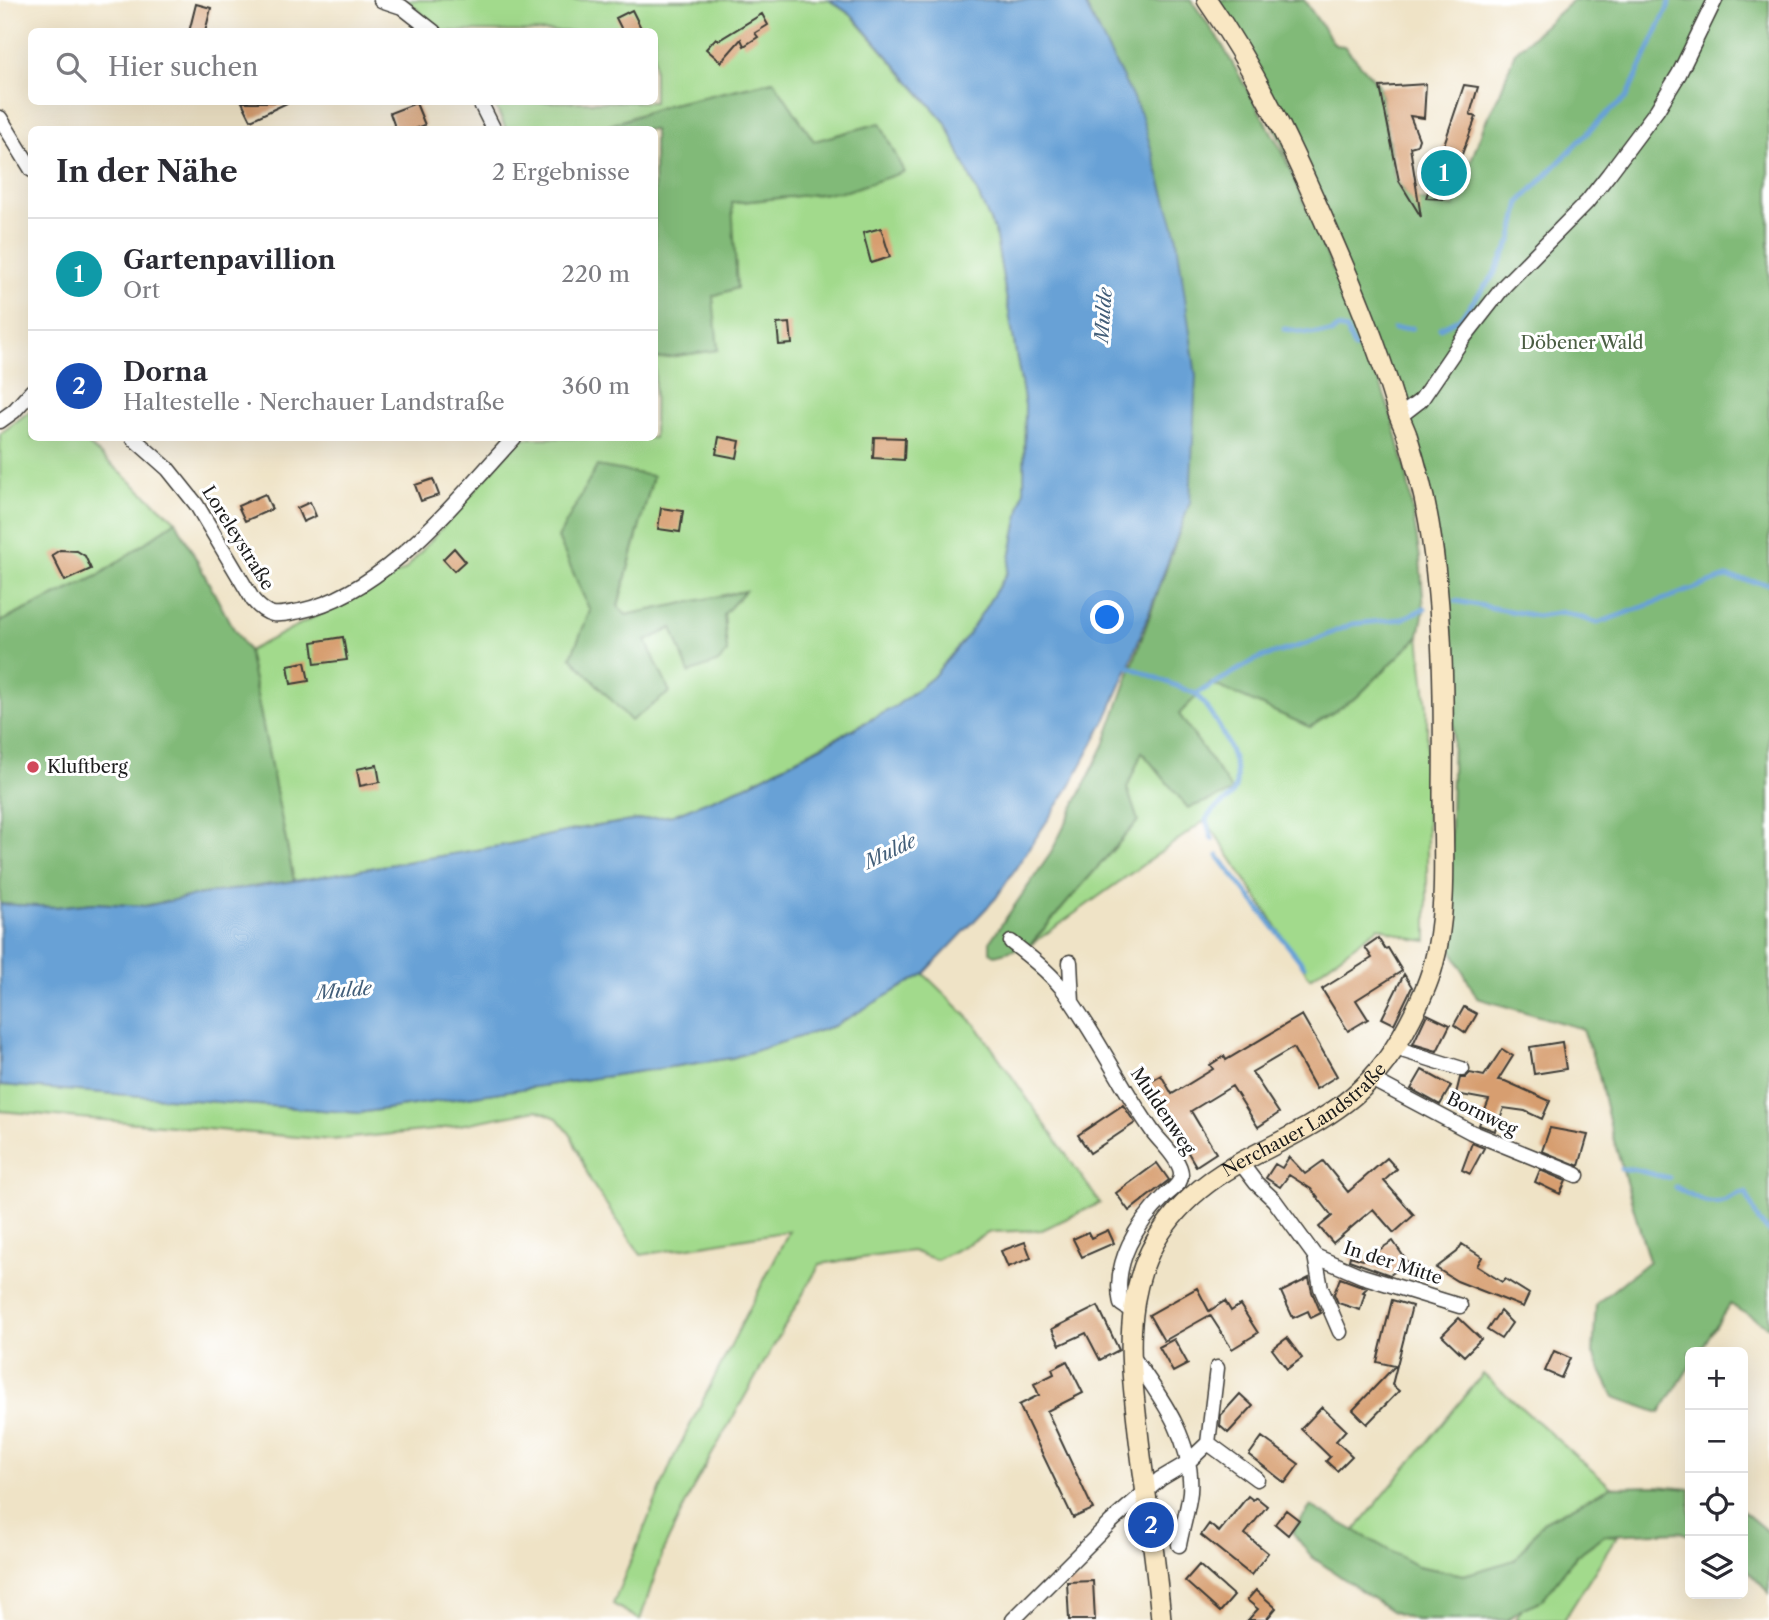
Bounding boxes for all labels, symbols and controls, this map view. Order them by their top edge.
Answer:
search box [28,28,658,105]
icon: search [52,48,90,86]
text: Hier suchen [108,51,258,83]
pin: 1 [1421,147,1467,199]
text: In der Nähe [56,153,238,190]
text: 2 Ergebnisse [492,158,630,186]
text: Gartenpavillion [123,244,336,276]
text: 1 [74,260,84,288]
text: 220 m [561,260,630,288]
text: Ort [123,276,160,304]
water label: Mulde [1090,286,1117,345]
park label: Döbener Wald [1520,332,1644,354]
text: Dorna [123,356,208,388]
text: 2 [72,372,86,400]
text: 360 m [562,372,630,400]
text: Haltestelle · Nerchauer Landstraße [123,388,505,416]
street label: Loreleystraße [197,482,279,594]
your location [1090,600,1124,634]
place label: Kluftberg [47,756,128,778]
marker: Kluftberg [25,759,41,775]
water label: Mulde [859,829,921,875]
water label: Mulde [314,977,373,1005]
street label: Nerchauer Landstraße [1218,1059,1391,1181]
street label: Muldenweg [1126,1063,1200,1159]
street label: Bornweg [1443,1087,1521,1141]
street label: In der Mitte [1341,1237,1445,1289]
map controls [1685,1347,1748,1599]
button: + [1685,1347,1748,1410]
button: − [1685,1410,1748,1473]
button: locate [1685,1473,1748,1536]
pin: 2 [1128,1499,1174,1551]
button: layers [1685,1536,1748,1599]

